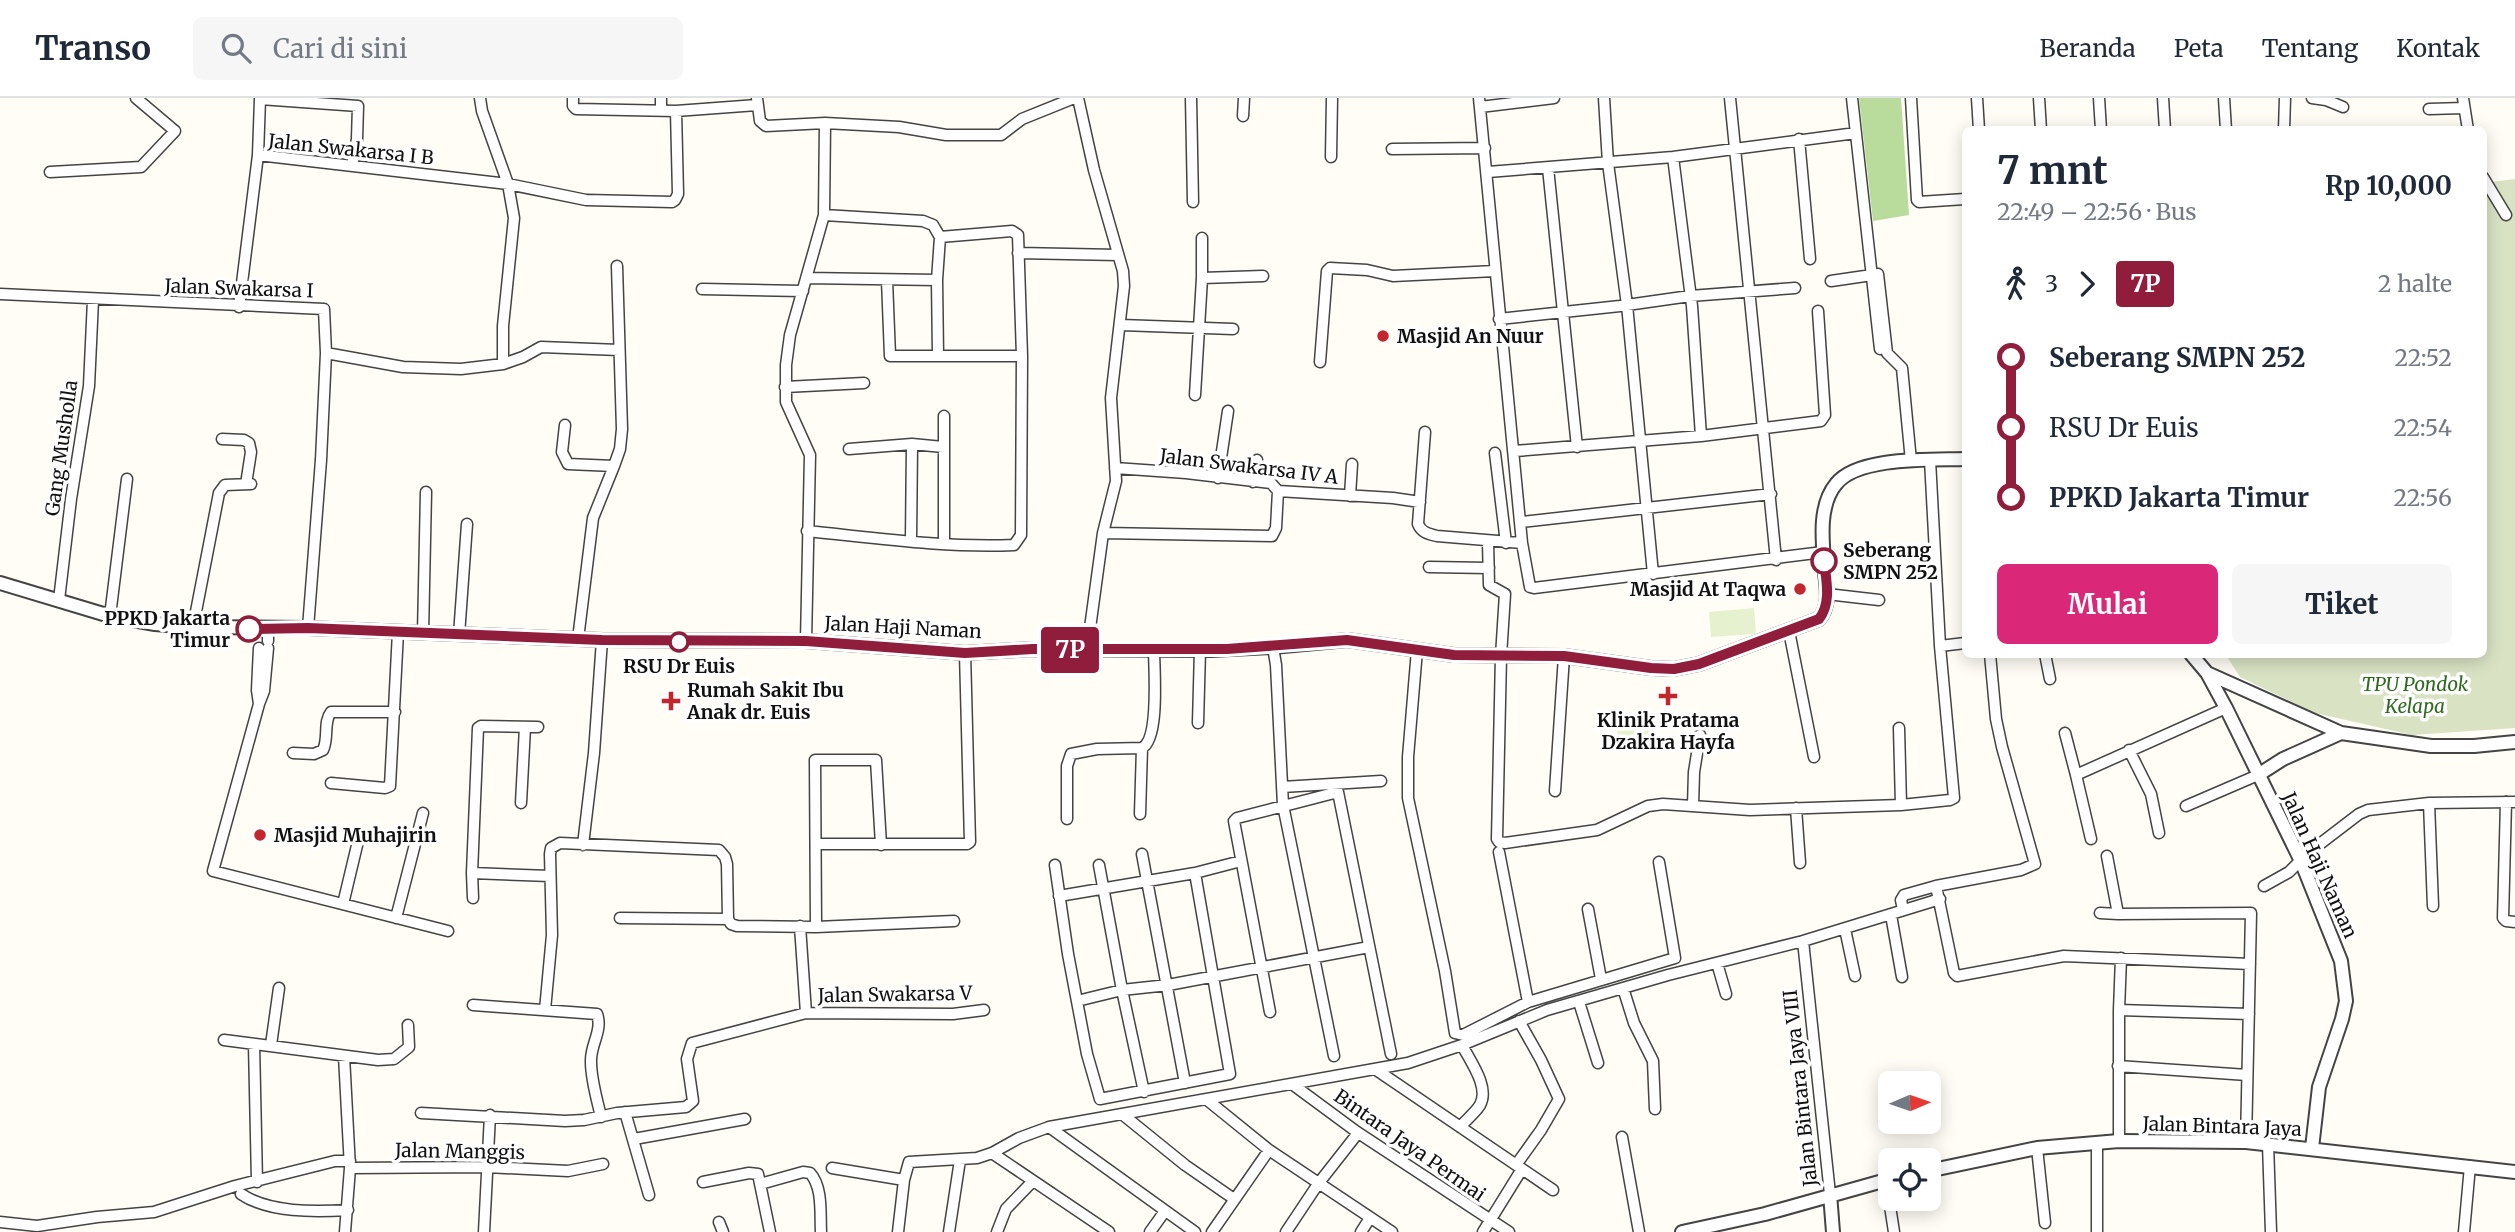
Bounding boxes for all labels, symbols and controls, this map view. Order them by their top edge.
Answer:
search box [193,17,683,80]
text: Transo [35,28,151,69]
icon: search [217,29,255,67]
text: Cari di sini [273,32,407,65]
text: Beranda [2040,33,2136,64]
text: Peta [2174,33,2224,64]
text: Tentang [2262,33,2358,64]
text: Kontak [2396,33,2480,64]
street label: Jalan Swakarsa I B [266,128,435,170]
text: 7 mnt [1997,147,2108,194]
text: Rp 10,000 [2325,169,2452,202]
text: 22:49 – 22:56 · Bus [1997,197,2197,226]
icon: walk [1997,265,2035,303]
icon: forward [2068,265,2106,303]
text: 7P [2130,268,2160,299]
text: 3 [2045,269,2058,298]
text: 2 halte [2378,269,2452,298]
street label: Jalan Swakarsa I [163,273,314,303]
place label: Masjid An Nuur [1397,324,1544,348]
marker: Masjid An Nuur [1375,328,1391,344]
text: Seberang SMPN 252 [2049,341,2306,374]
text: 22:52 [2394,343,2452,372]
street label: Gang Musholla [40,379,82,517]
text: RSU Dr Euis [2049,411,2199,444]
text: 22:54 [2393,413,2452,442]
street label: Jalan Swakarsa IV A [1157,443,1340,489]
text: PPKD Jakarta Timur [2049,481,2309,514]
text: 22:56 [2394,483,2452,512]
place label: Seberang SMPN 252 [1843,538,1938,584]
marker: Seberang SMPN 252 [1811,548,1837,574]
button: Mulai [1997,564,2218,644]
button: Tiket [2232,564,2452,644]
place label: Masjid At Taqwa [1630,577,1786,601]
marker: Masjid At Taqwa [1792,581,1808,597]
place label: PPKD Jakarta Timur [104,606,230,652]
street label: Jalan Haji Naman [823,611,983,643]
marker: PPKD Jakarta Timur [236,616,262,642]
line badge: 7P [1038,627,1102,673]
marker: RSU Dr Euis [669,632,689,652]
text: 7P [1055,634,1085,665]
place label: RSU Dr Euis [623,654,735,678]
park label: TPU Pondok Kelapa [2362,672,2469,718]
place label: Rumah Sakit Ibu Anak dr. Euis [686,678,844,724]
marker: Klinik Pratama Dzakira Hayfa [1658,686,1678,706]
marker: Rumah Sakit Ibu Anak dr. Euis [661,691,681,711]
place label: Klinik Pratama Dzakira Hayfa [1597,708,1740,754]
street label: Jalan Haji Naman [2277,787,2363,942]
place label: Masjid Muhajirin [274,823,437,847]
marker: Masjid Muhajirin [252,827,268,843]
street label: Jalan Swakarsa V [817,981,974,1007]
street label: Jalan Bintara Jaya VIII [1778,988,1822,1189]
north arrow [1878,1071,1941,1134]
map controls [1878,1071,1941,1211]
street label: Bintara Jaya Permai [1330,1084,1490,1206]
street label: Jalan Bintara Jaya [2141,1111,2302,1141]
street label: Jalan Manggis [394,1138,525,1164]
button: locate [1878,1148,1941,1211]

